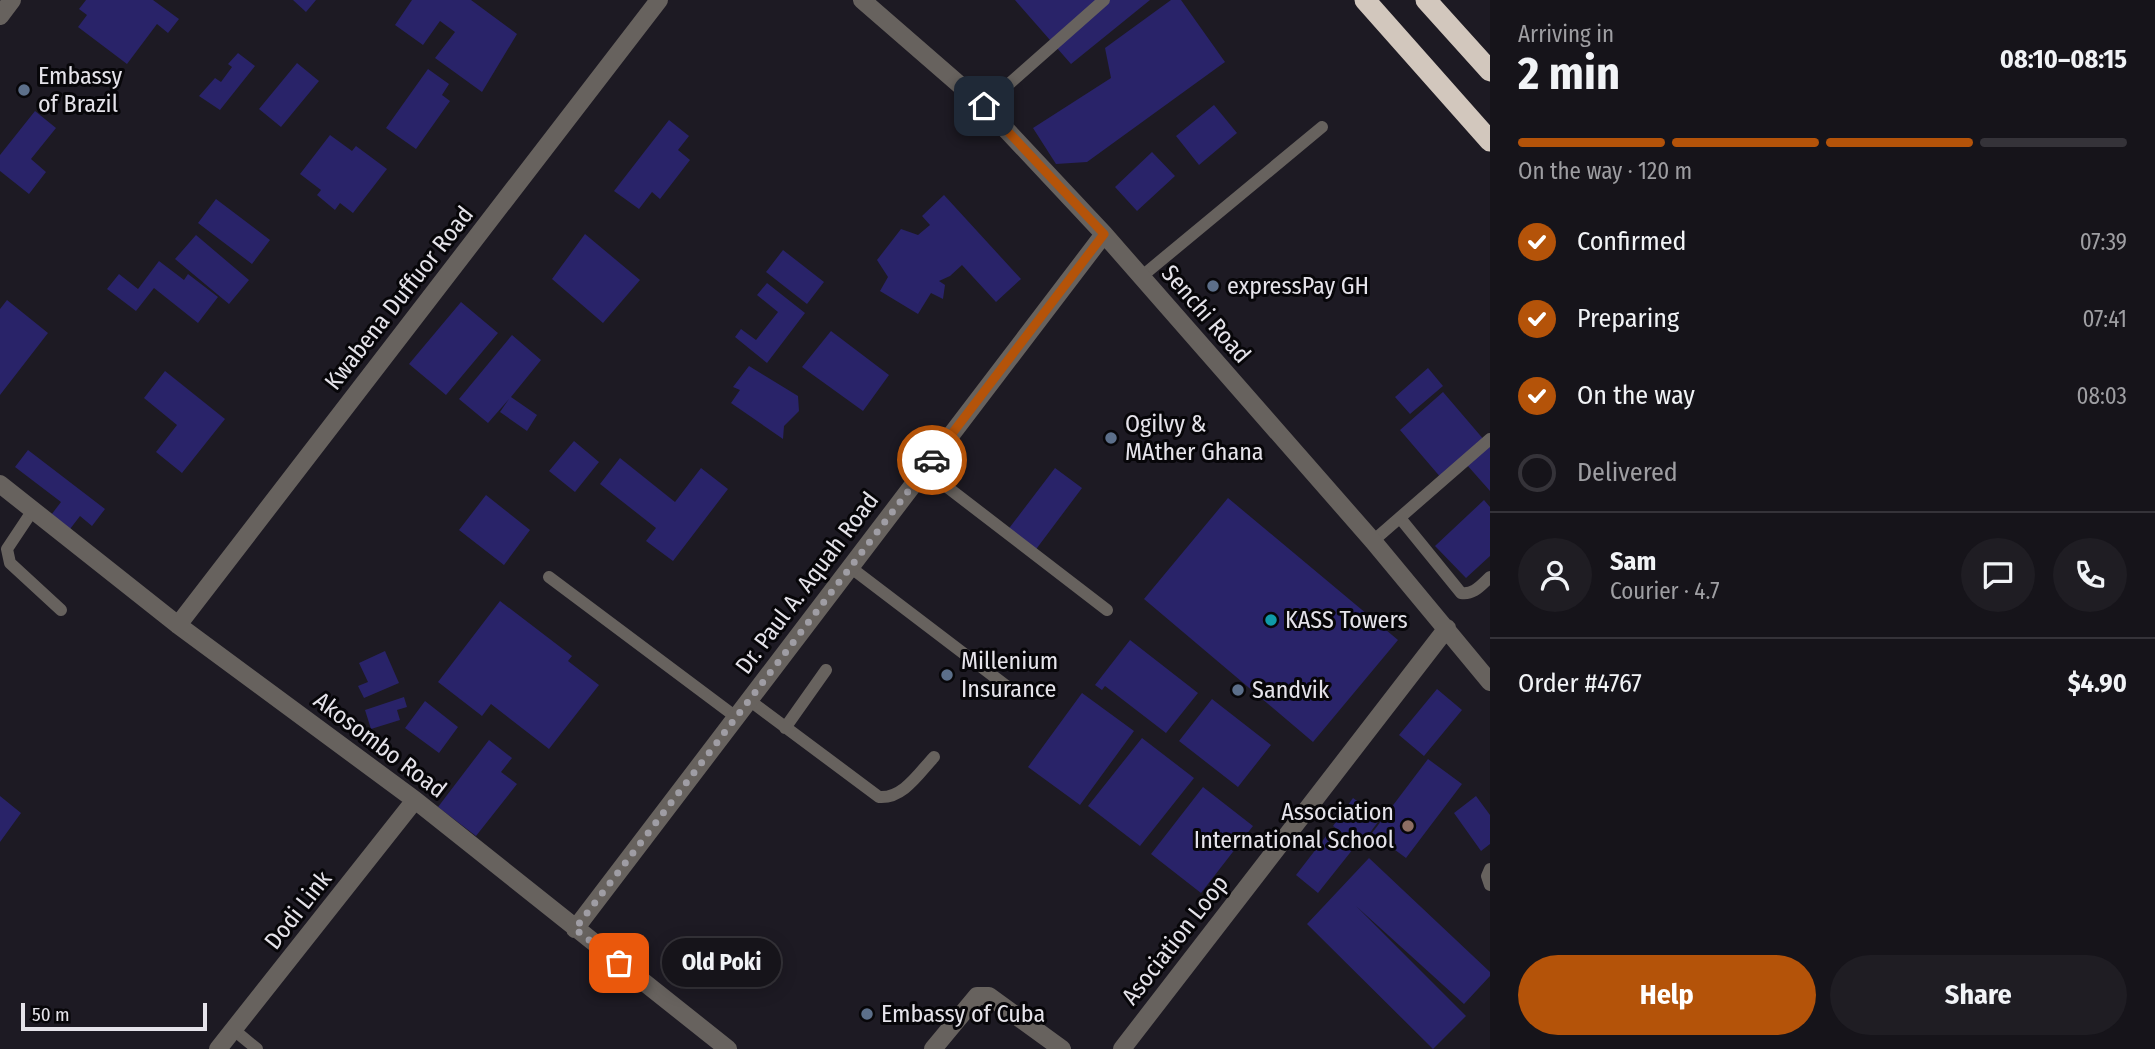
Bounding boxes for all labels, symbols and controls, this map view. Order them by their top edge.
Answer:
text: Arriving in [1518,20,1614,48]
text: 08:10–08:15 [2000,44,2127,75]
text: 2 min [1518,46,1620,101]
place label: Embassy of Brazil [38,62,123,118]
pin [954,76,1014,136]
marker: Embassy of Brazil [16,82,32,98]
icon: home [965,87,1003,125]
text: On the way · 120 m [1518,157,1692,185]
street label: Kwabena Duffuor Road [319,201,479,395]
icon: check [1518,223,1556,261]
text: Confirmed [1577,226,1687,257]
text: 07:39 [2080,228,2127,256]
street label: Senchi Road [1156,259,1256,369]
place label: expressPay GH [1227,272,1369,300]
marker: expressPay GH [1205,278,1221,294]
icon: check [1518,300,1556,338]
text: Preparing [1577,303,1679,334]
text: 07:41 [2082,305,2127,333]
icon: check [1518,377,1556,415]
text: On the way [1577,380,1695,411]
text: 08:03 [2077,382,2127,410]
place label: Ogilvy & MAther Ghana [1125,410,1264,466]
courier [897,425,967,495]
marker: Ogilvy & MAther Ghana [1103,430,1119,446]
icon: car [913,441,951,479]
text: Delivered [1577,457,1678,488]
street label: Dr. Paul A. Aquah Road [730,487,884,679]
button: person [1518,538,1592,612]
button: chat [1961,538,2035,612]
button: phone [2053,538,2127,612]
text: Sam [1610,546,1656,577]
text: Courier · 4.7 [1610,577,1720,605]
place label: KASS Towers [1285,606,1408,634]
marker: KASS Towers [1263,612,1279,628]
place label: Millenium Insurance [961,647,1058,703]
marker: Millenium Insurance [939,667,955,683]
text: Order #4767 [1518,668,1642,699]
text: $4.90 [2068,668,2127,699]
place label: Sandvik [1252,676,1330,704]
marker: Sandvik [1230,682,1246,698]
street label: Akosombo Road [308,686,452,804]
place label: Association International School [1194,798,1394,854]
marker: Association International School [1400,818,1416,834]
street label: Dodi Link [259,865,338,955]
street label: Asociation Loop [1116,870,1234,1010]
pin [589,933,649,993]
callout: Old Poki [661,939,780,988]
icon: bag [600,944,638,982]
text: Old Poki [682,948,761,976]
button: Help [1518,955,1816,1035]
button: Share [1830,955,2127,1035]
scale bar [21,1000,206,1032]
place label: Embassy of Cuba [881,1000,1045,1028]
text: 50 m [32,1003,70,1026]
marker: Embassy of Cuba [859,1006,875,1022]

